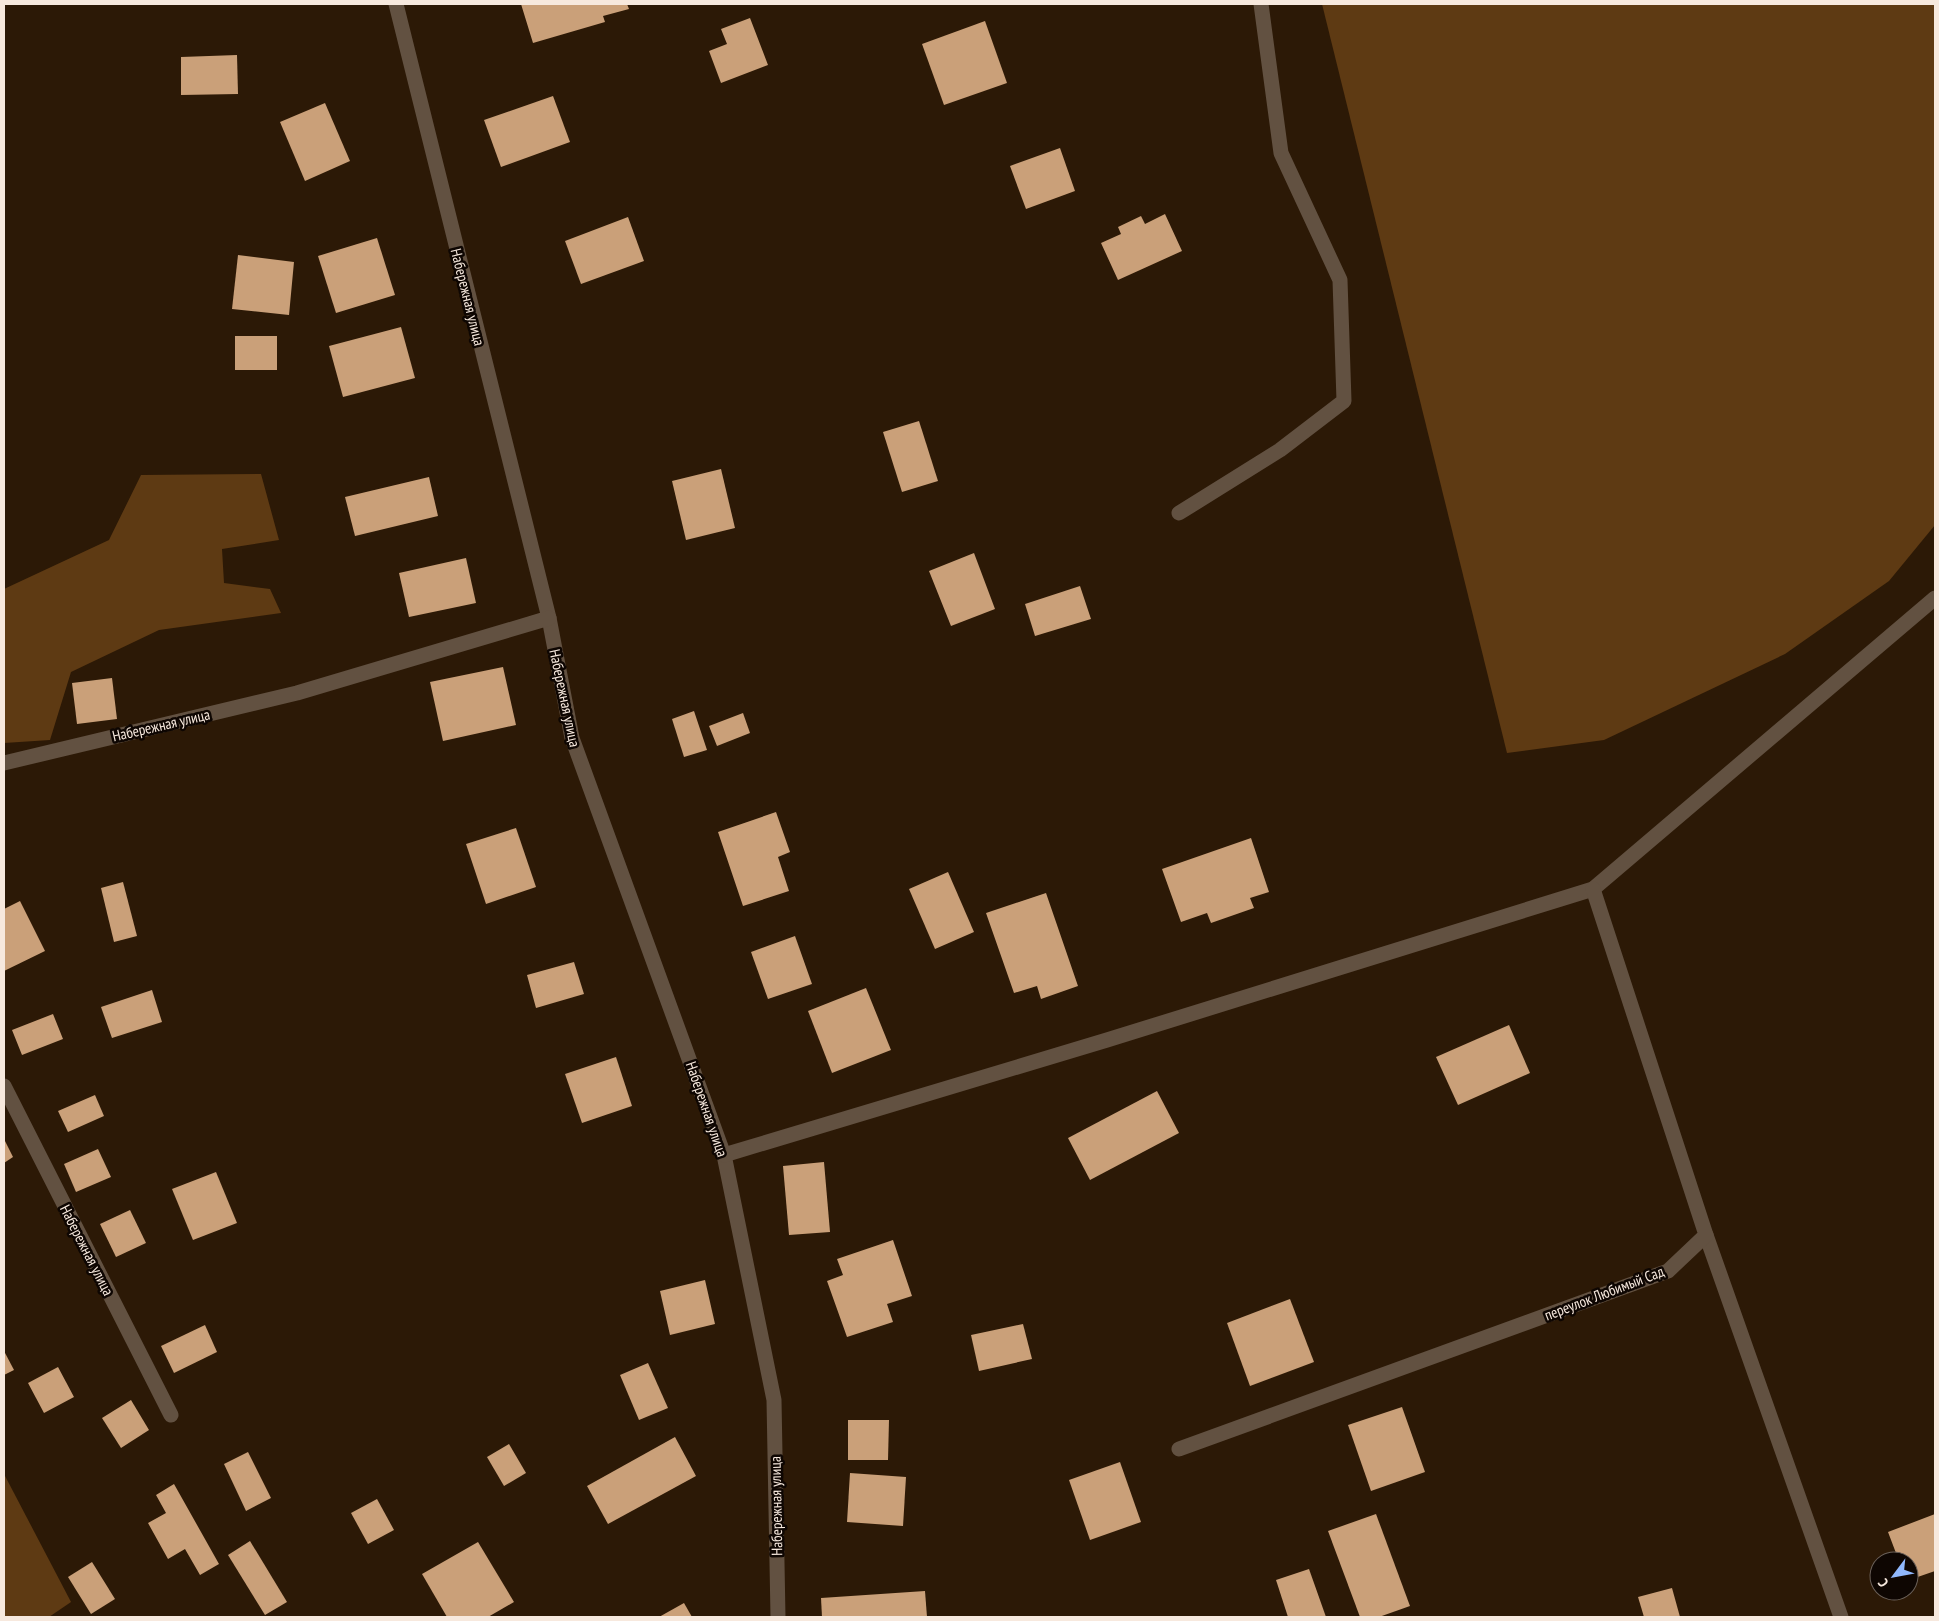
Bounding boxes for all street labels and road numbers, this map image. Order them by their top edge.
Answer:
street label: Набережная улица [447,246,489,348]
street label: Набережная улица [545,647,585,749]
street label: Набережная улица [110,705,212,745]
street label: Набережная улица [682,1059,732,1159]
street label: Набережная улица [56,1201,118,1299]
street label: переулок Любимый Сад [1541,1261,1667,1325]
street label: Набережная улица [766,1456,786,1556]

